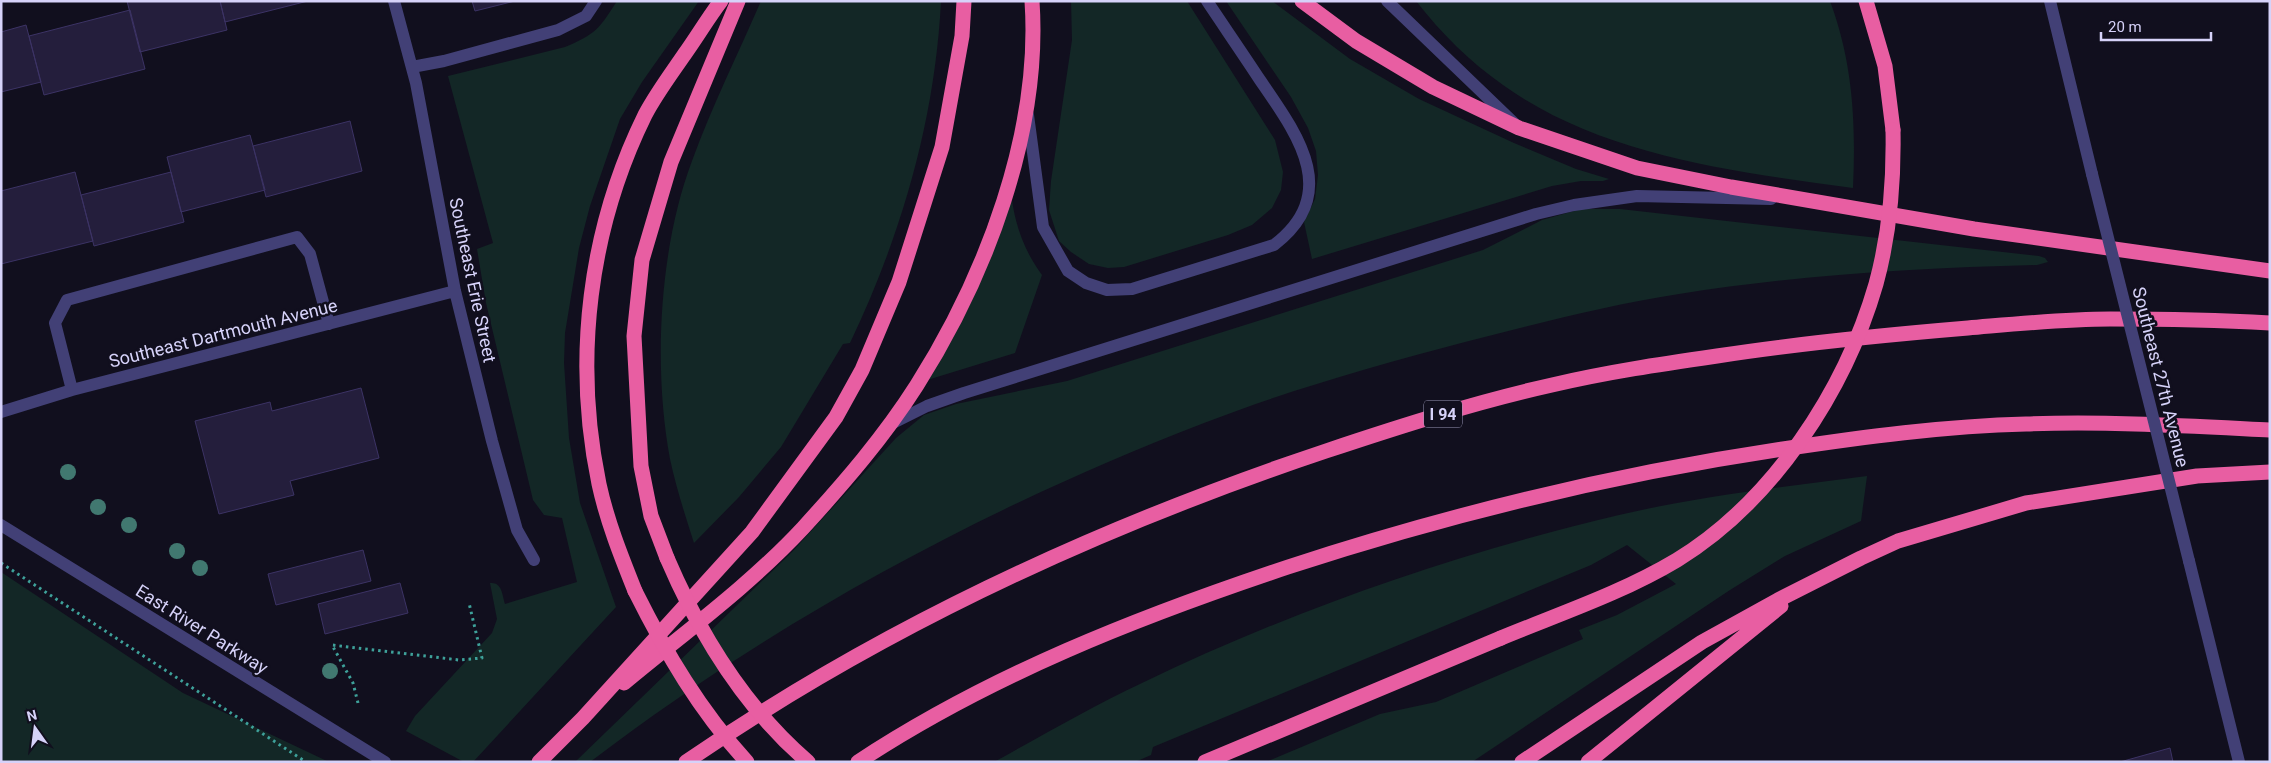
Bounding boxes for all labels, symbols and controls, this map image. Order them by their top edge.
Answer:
scale bar [2101,10,2211,42]
text: 20 m [2108,18,2142,36]
street label: Southeast Erie Street [445,196,501,364]
street label: Southeast 27th Avenue [2128,285,2194,469]
street label: Southeast Dartmouth Avenue [107,294,339,372]
road number: I 94 [1424,400,1462,428]
street label: East River Parkway [132,580,272,678]
north arrow [10,703,60,753]
text: N [25,706,39,724]

